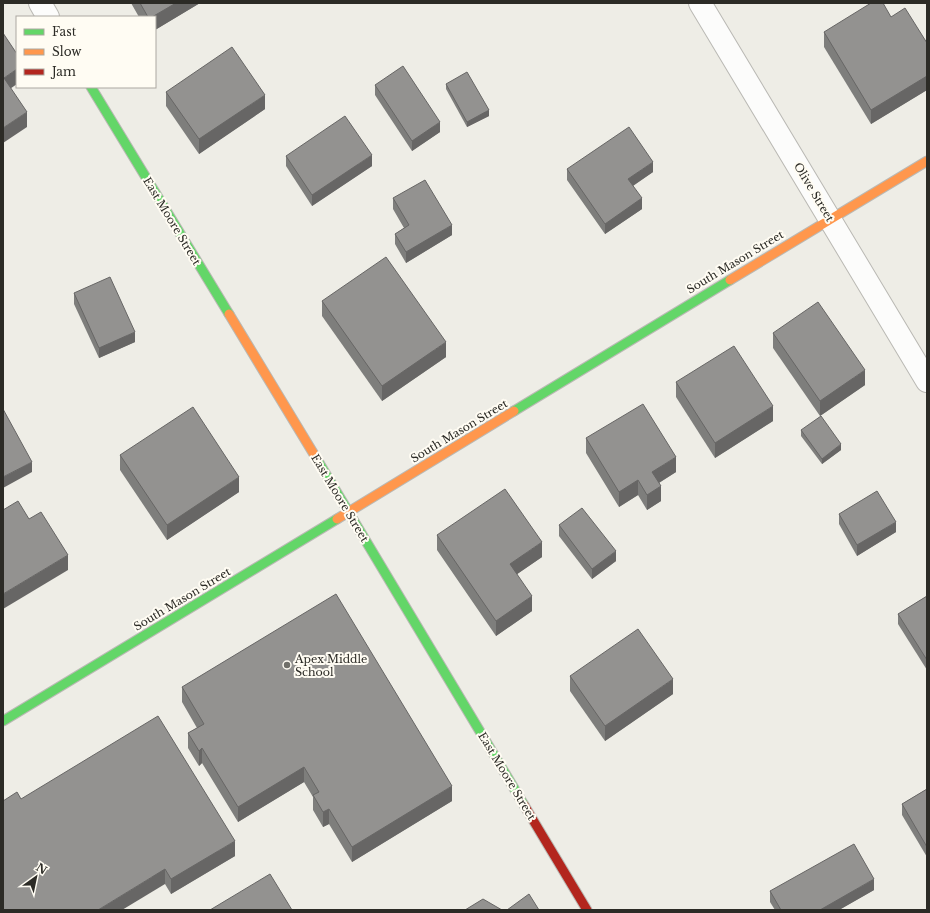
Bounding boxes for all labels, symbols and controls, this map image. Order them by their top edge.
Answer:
legend [16,16,156,88]
text: Fast [52,24,77,39]
text: Slow [52,44,82,59]
text: Jam [50,64,76,79]
street label: Olive Street [791,160,838,225]
street label: East Moore Street [140,174,204,268]
street label: South Mason Street [684,227,787,296]
street label: South Mason Street [408,396,511,465]
street label: East Moore Street [308,451,372,545]
street label: South Mason Street [131,564,234,633]
place label: Apex Middle School [294,652,367,679]
marker: Apex Middle School [282,660,292,670]
street label: East Moore Street [475,729,539,823]
north arrow [16,857,56,897]
text: N [33,860,50,878]

